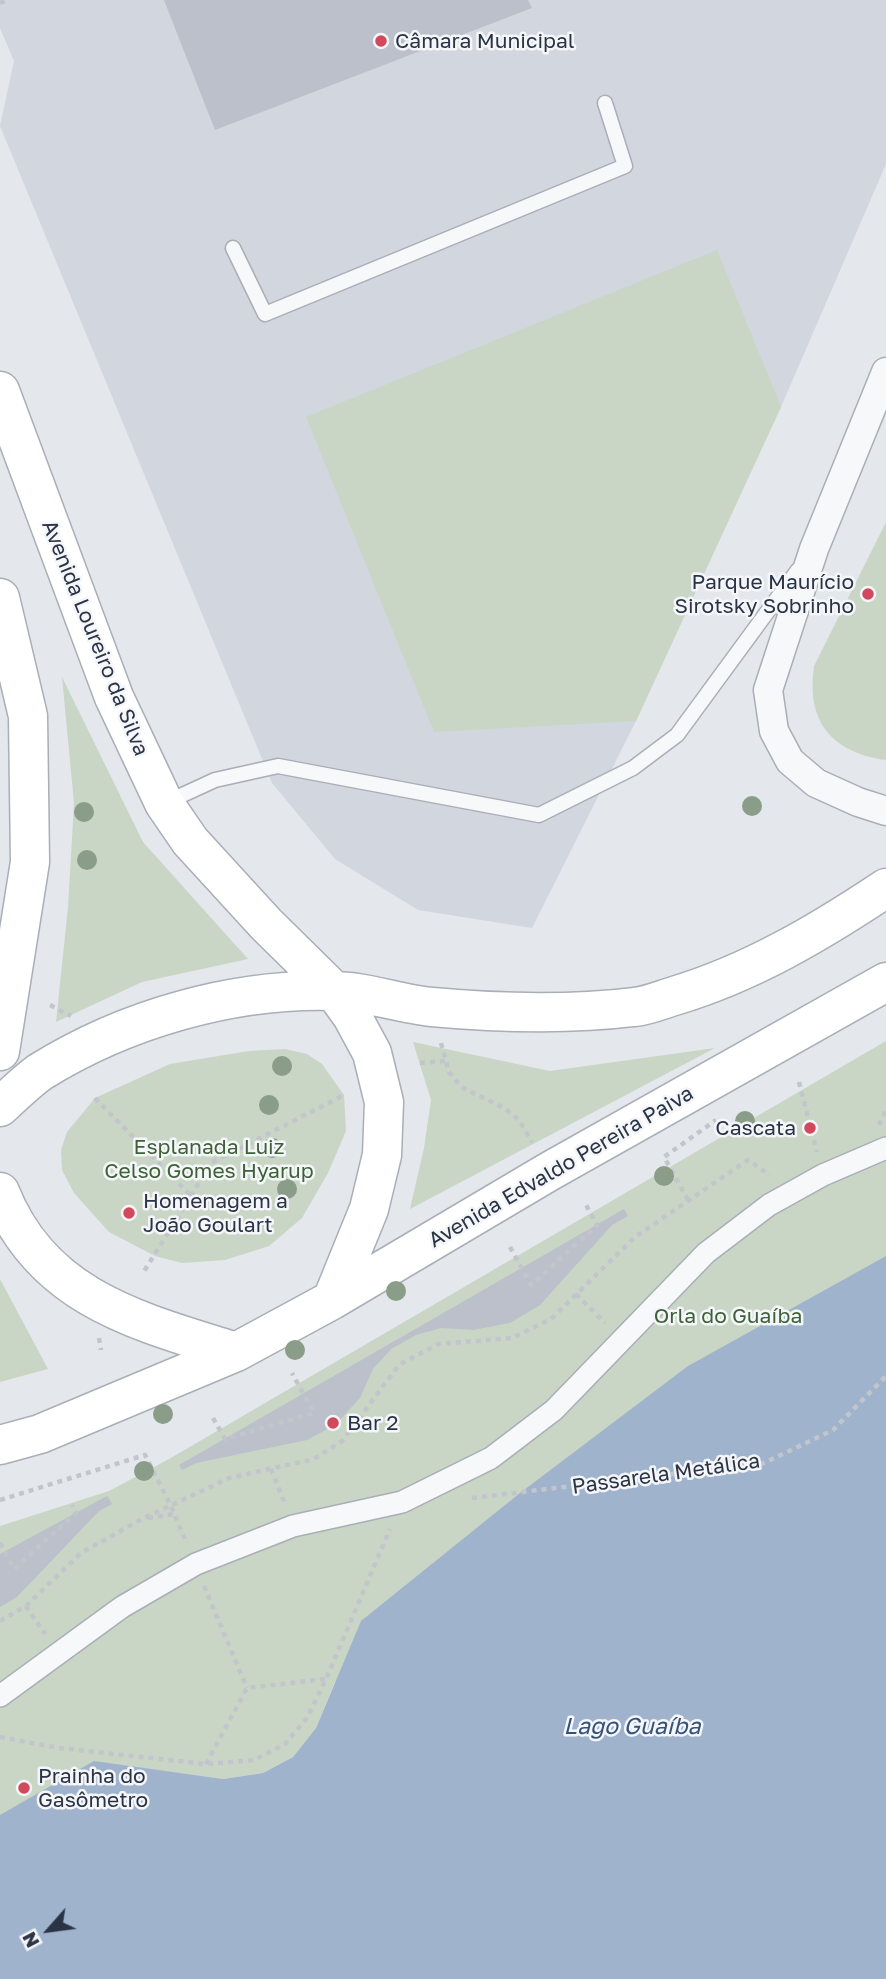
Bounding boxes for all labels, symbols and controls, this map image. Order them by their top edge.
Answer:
place label: Câmara Municipal [395,28,575,54]
marker: Câmara Municipal [373,33,389,49]
street label: Avenida Loureiro da Silva [36,516,154,760]
place label: Parque Maurício Sirotsky Sobrinho [675,569,854,619]
marker: Parque Maurício Sirotsky Sobrinho [860,586,876,602]
street label: Avenida Edvaldo Pereira Paiva [424,1081,698,1253]
place label: Cascata [715,1115,796,1141]
marker: Cascata [802,1120,818,1136]
park label: Esplanada Luiz Celso Gomes Hyarup [104,1134,314,1184]
place label: Homenagem a João Goulart [143,1188,288,1238]
marker: Homenagem a João Goulart [121,1205,137,1221]
park label: Orla do Guaíba [654,1303,802,1329]
place label: Bar 2 [347,1410,399,1436]
marker: Bar 2 [325,1415,341,1431]
street label: Passarela Metálica [570,1448,762,1500]
water label: Lago Guaíba [564,1713,700,1741]
place label: Prainha do Gasômetro [38,1763,148,1813]
marker: Prainha do Gasômetro [16,1780,32,1796]
north arrow [14,1895,84,1965]
text: N [16,1928,44,1952]

